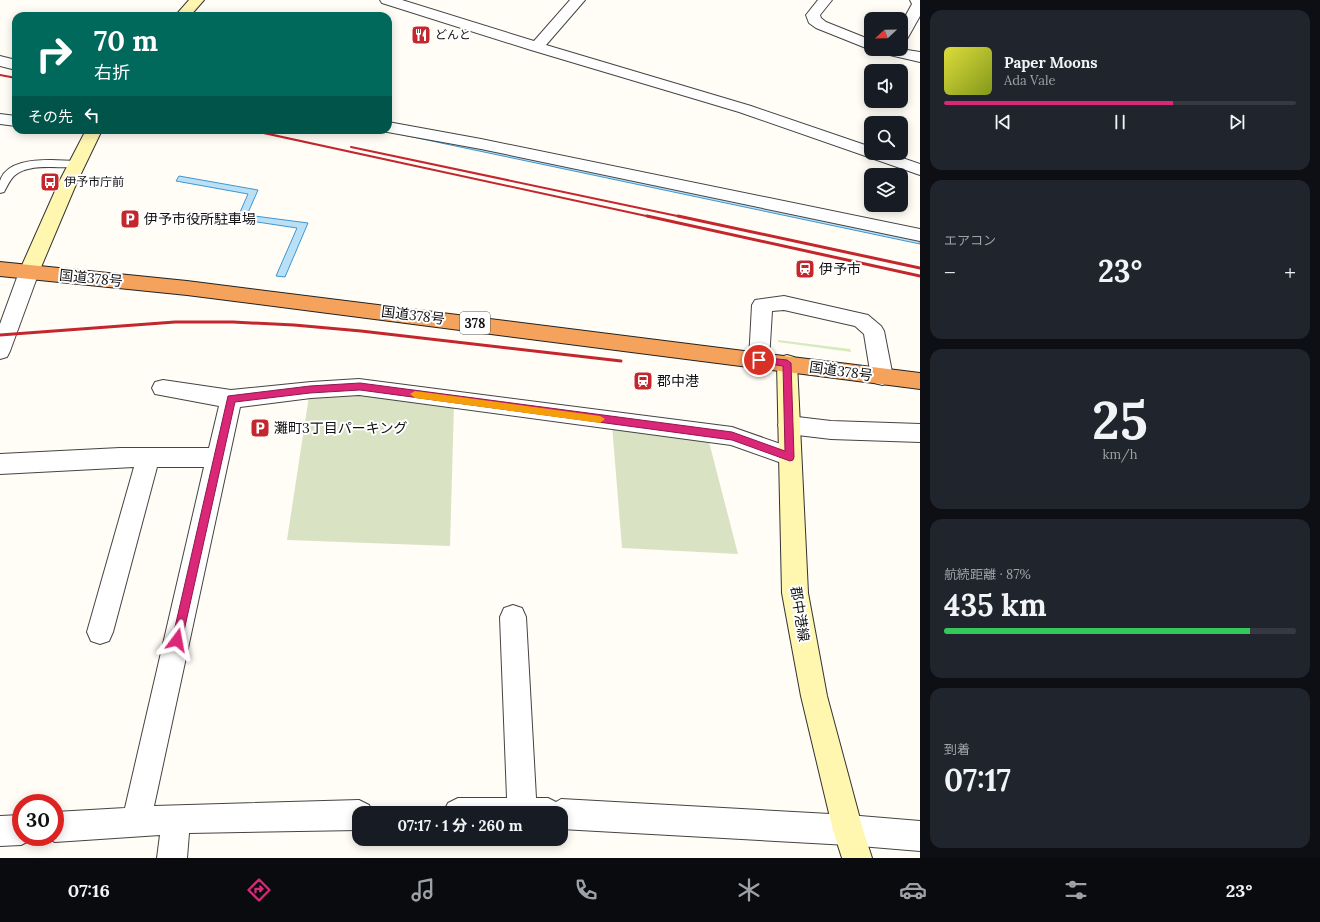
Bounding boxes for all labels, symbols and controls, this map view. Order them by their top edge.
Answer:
north arrow [864,12,908,56]
map controls [864,12,908,212]
text: 70 m [94,23,158,59]
restaurant icon: どんと [410,24,432,46]
place label: どんと [435,27,471,42]
icon: right [28,28,80,80]
text: Paper Moons [1004,53,1098,72]
text: 右折 [94,61,130,84]
button: sound [864,64,908,108]
text: Ada Vale [1004,72,1056,89]
icon: left [81,104,103,126]
text: その先 [28,107,73,126]
icon: previous [992,111,1014,133]
icon: pause [1109,111,1131,133]
icon: next [1226,111,1248,133]
button: search [864,116,908,160]
button: layers [864,168,908,212]
bus stop icon: 伊予市庁前 [39,171,61,193]
place label: 伊予市庁前 [64,174,124,189]
parking icon: 伊予市役所駐車場 [119,208,141,230]
place label: 伊予市役所駐車場 [144,210,256,228]
text: エアコン [944,232,996,249]
text: 23° [1098,252,1142,290]
station icon: 伊予市 [794,258,816,280]
text: − [944,258,956,286]
text: + [1284,258,1296,286]
place label: 伊予市 [819,260,861,278]
street label: 国道378号 [58,266,124,290]
street label: 国道378号 [380,302,446,328]
road number: 378 [460,312,490,334]
pin [742,343,776,377]
icon: arrive [748,349,770,371]
street label: 国道378号 [808,358,874,384]
station icon: 郡中港 [632,370,654,392]
place label: 郡中港 [657,372,699,390]
text: 25 [1092,387,1148,453]
parking icon: 灘町3丁目パーキング [249,417,271,439]
place label: 灘町3丁目パーキング [274,419,407,437]
text: km/h [1102,446,1138,463]
text: 航続距離 · 87% [944,566,1031,583]
street label: 郡中港線 [787,585,813,643]
text: 435 km [944,586,1047,624]
position arrow [156,619,198,661]
text: 到着 [944,741,970,758]
text: 07:17 [944,761,1011,799]
speed limit sign: 30 [12,794,64,846]
text: 07:17 · 1 分 · 260 m [398,816,522,835]
icon: directions [245,876,273,904]
icon: music [409,876,437,904]
icon: phone [572,876,600,904]
icon: climate [735,876,763,904]
icon: car [899,876,927,904]
icon: filters [1062,876,1090,904]
text: 07:16 [68,879,110,902]
text: 23° [1226,879,1252,902]

